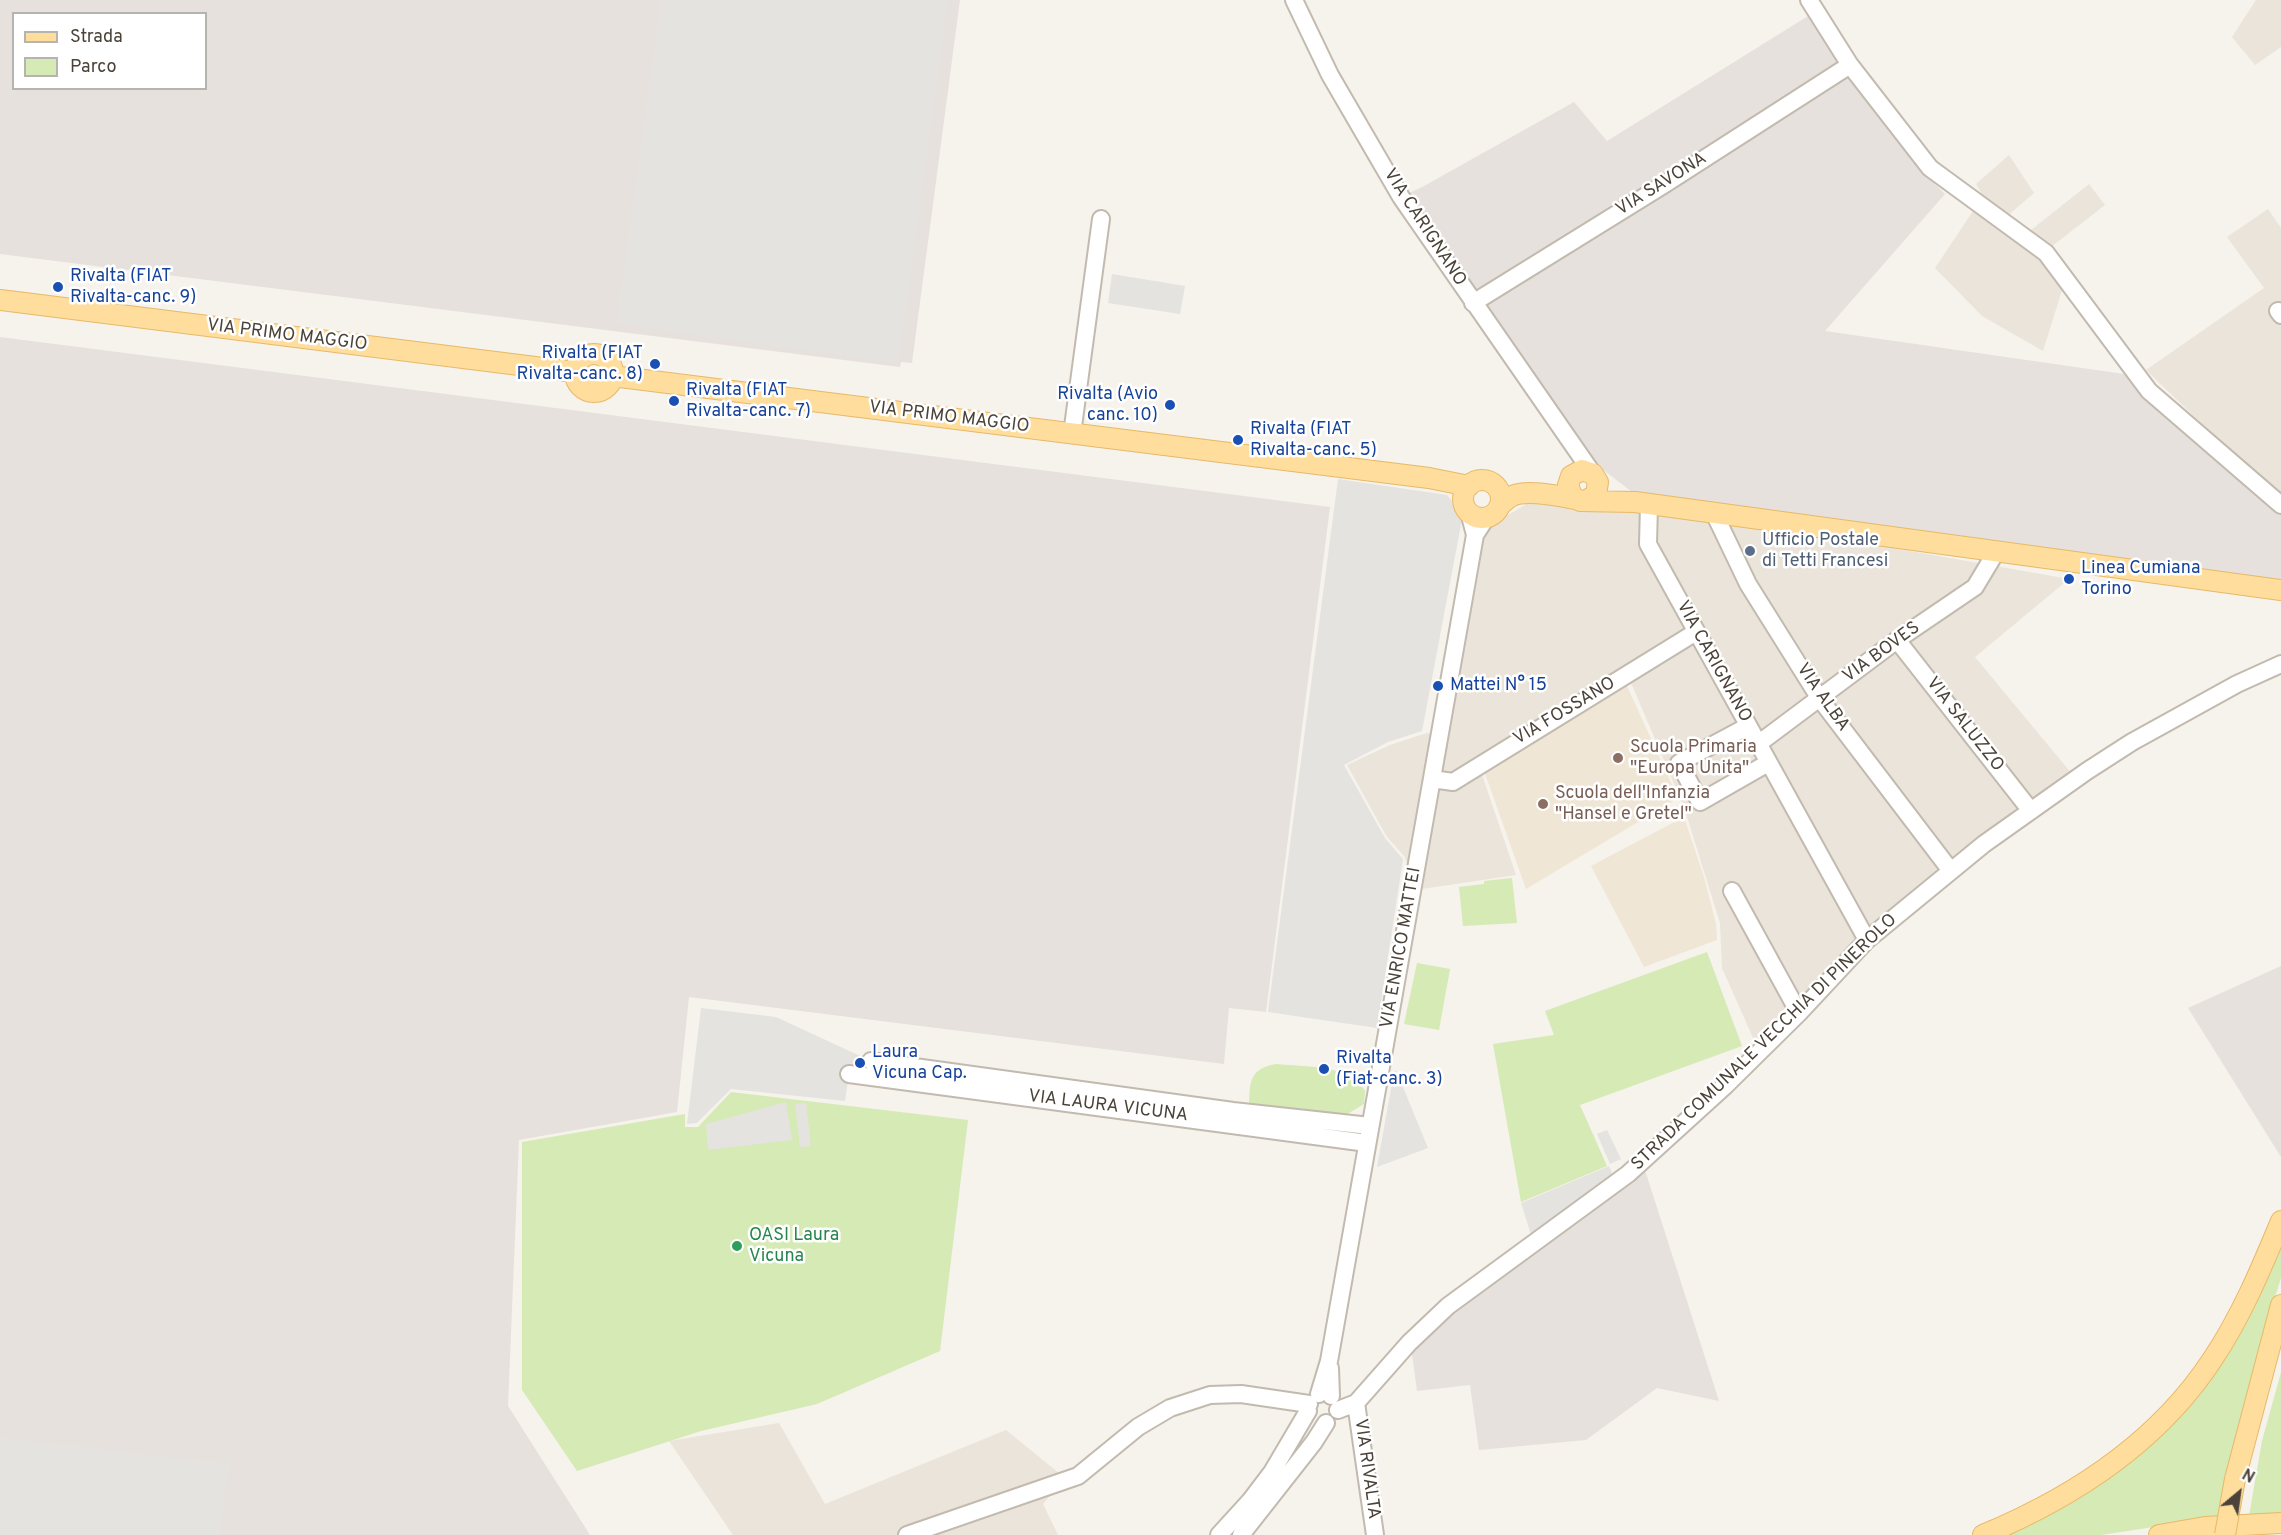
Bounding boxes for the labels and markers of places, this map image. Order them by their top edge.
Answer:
place label: Rivalta (FIAT Rivalta-canc. 9) [70,266,196,308]
marker: Rivalta (FIAT Rivalta-canc. 9) [51,280,65,294]
place label: Rivalta (FIAT Rivalta-canc. 8) [517,343,643,386]
marker: Rivalta (FIAT Rivalta-canc. 8) [648,357,662,371]
place label: Rivalta (FIAT Rivalta-canc. 7) [686,380,811,422]
place label: Rivalta (Avio canc. 10) [1057,384,1158,426]
marker: Rivalta (FIAT Rivalta-canc. 7) [667,394,681,408]
marker: Rivalta (Avio canc. 10) [1163,398,1177,412]
place label: Rivalta (FIAT Rivalta-canc. 5) [1250,419,1377,462]
marker: Rivalta (FIAT Rivalta-canc. 5) [1231,433,1245,447]
place label: Ufficio Postale di Tetti Francesi [1762,530,1888,572]
marker: Ufficio Postale di Tetti Francesi [1743,544,1757,558]
place label: Linea Cumiana Torino [2081,558,2200,600]
marker: Linea Cumiana Torino [2062,572,2076,586]
place label: Mattei N° 15 [1450,675,1547,697]
marker: Mattei N° 15 [1431,679,1445,693]
place label: Scuola Primaria "Europa Unita" [1630,737,1757,780]
marker: Scuola Primaria "Europa Unita" [1611,751,1625,765]
place label: Scuola dell'Infanzia "Hansel e Gretel" [1555,783,1710,826]
marker: Scuola dell'Infanzia "Hansel e Gretel" [1536,797,1550,811]
place label: Laura Vicuna Cap. [872,1042,967,1084]
place label: Rivalta (Fiat-canc. 3) [1336,1048,1443,1090]
marker: Laura Vicuna Cap. [853,1056,867,1070]
marker: Rivalta (Fiat-canc. 3) [1317,1062,1331,1076]
place label: OASI Laura Vicuna [749,1225,839,1268]
marker: OASI Laura Vicuna [730,1239,744,1253]

